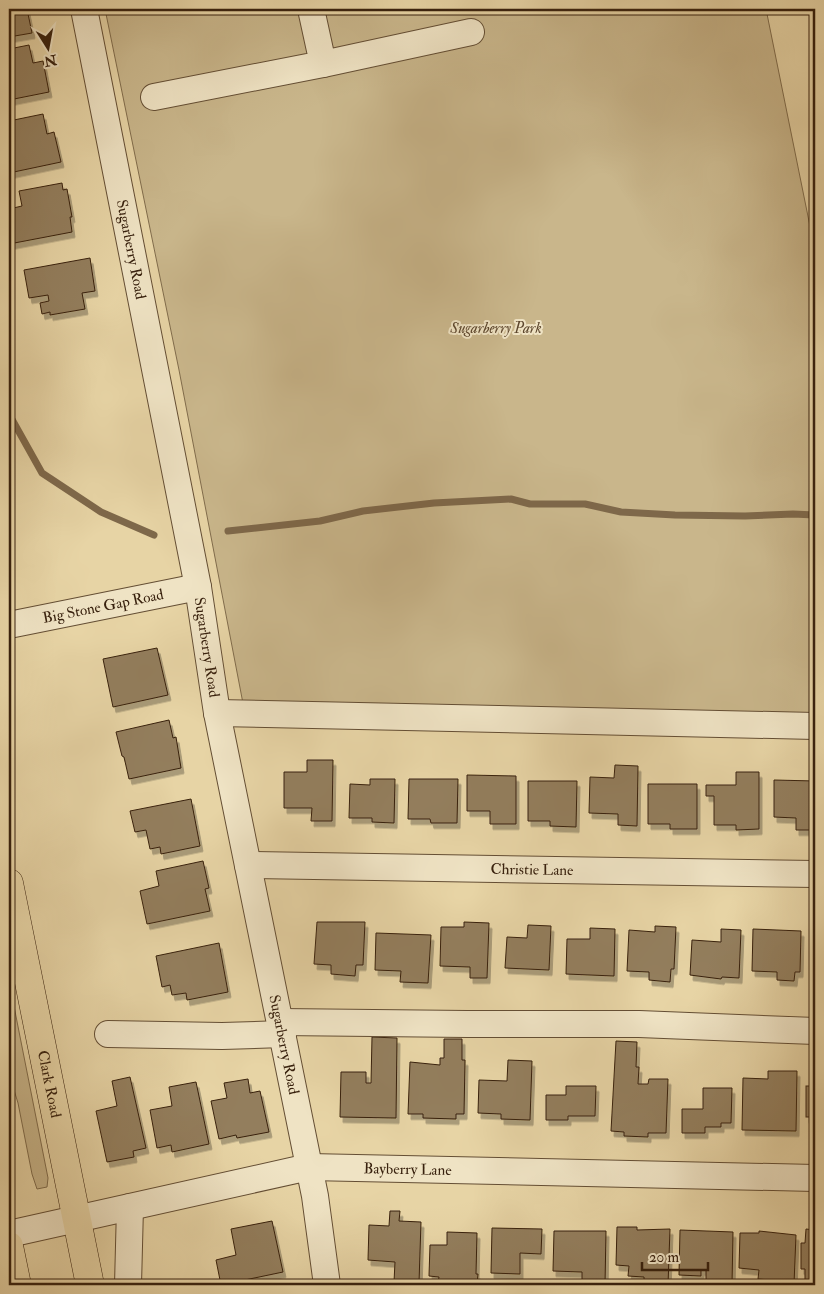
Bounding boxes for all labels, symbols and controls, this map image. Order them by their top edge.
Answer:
north arrow [22,22,72,72]
text: N [42,51,59,70]
street label: Sugarberry Road [112,198,151,301]
park label: Sugarberry Park [449,319,542,338]
street label: Big Stone Gap Road [41,585,166,627]
street label: Sugarberry Road [190,596,224,699]
street label: Christie Lane [490,859,574,880]
street label: Sugarberry Road [265,993,304,1097]
street label: Clark Road [33,1049,66,1120]
street label: Bayberry Lane [363,1159,452,1180]
scale bar [642,1239,708,1271]
text: 20 m [649,1248,679,1267]

